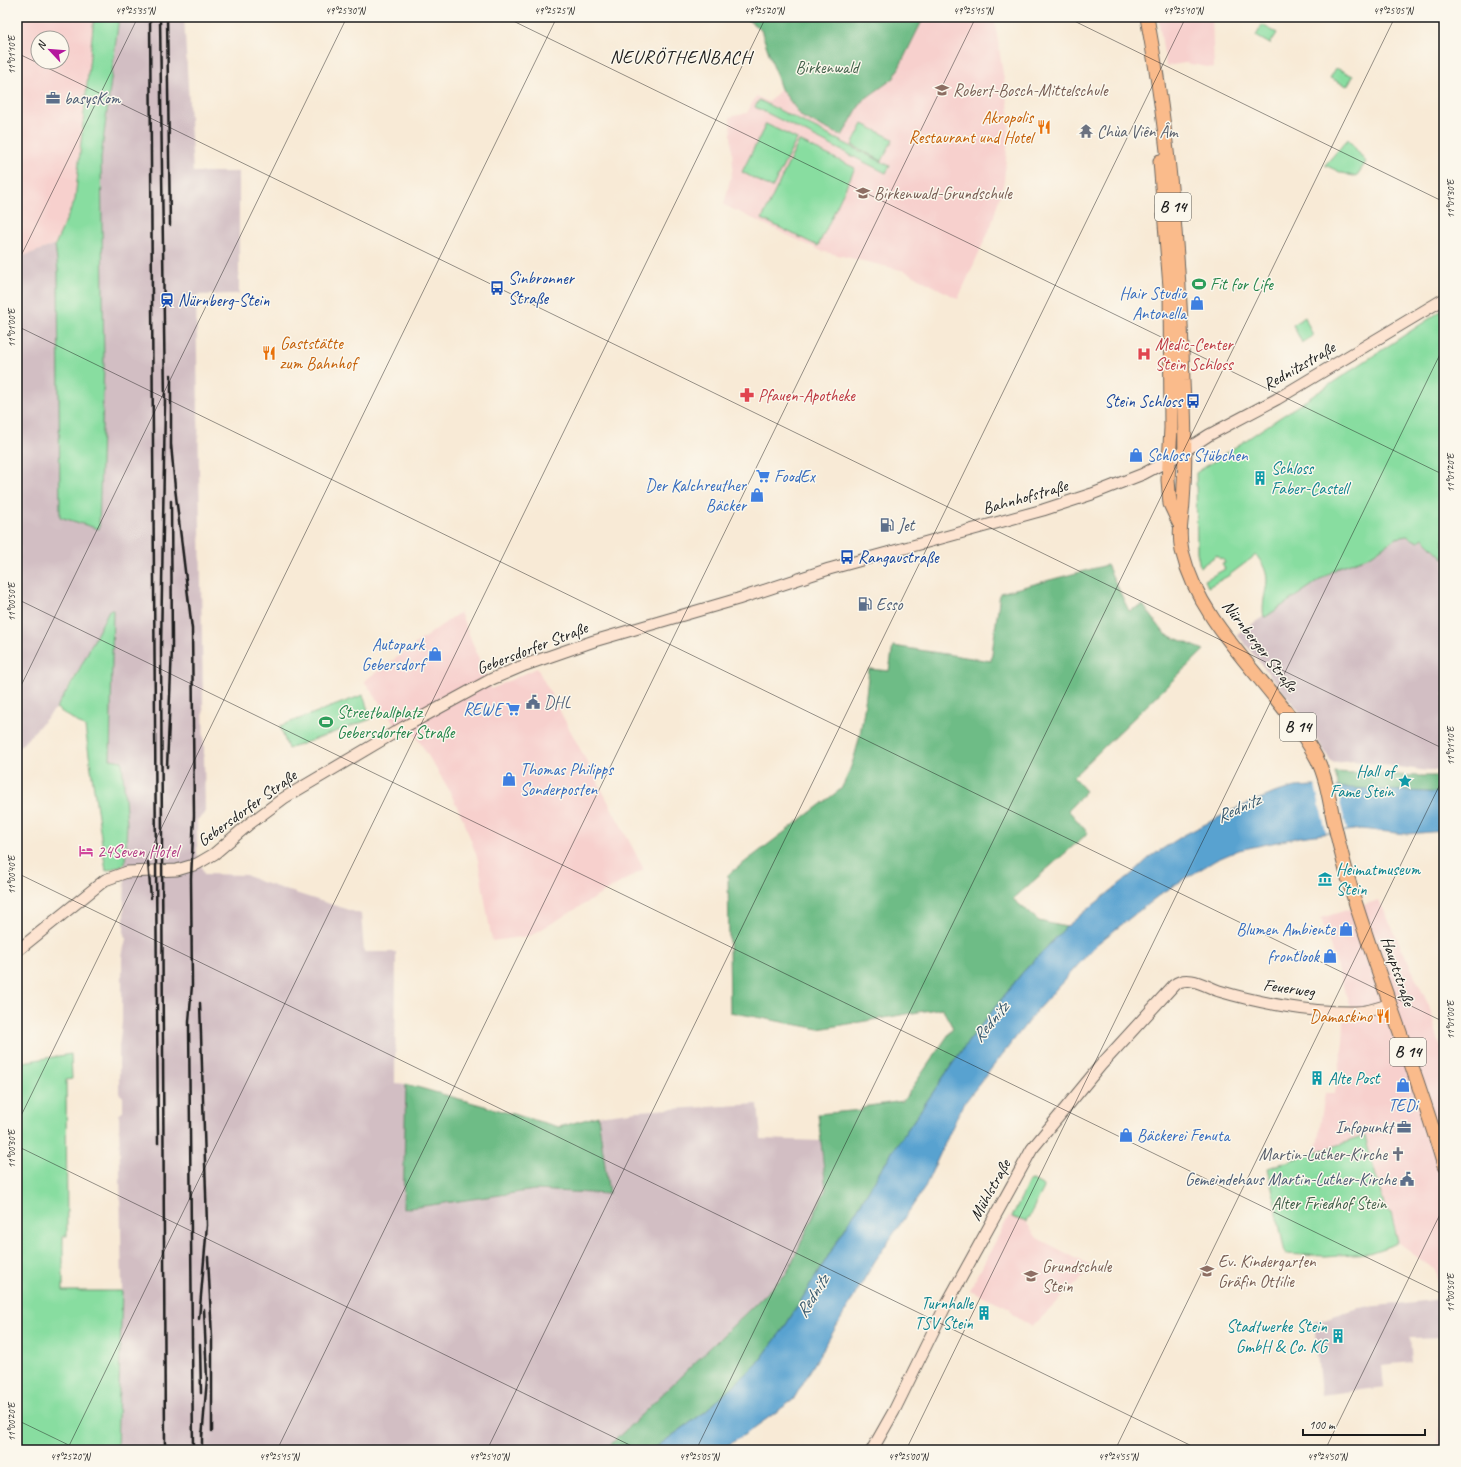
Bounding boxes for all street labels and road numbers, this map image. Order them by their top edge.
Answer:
road number: B 14 [1155,193,1191,221]
street label: Rednitzstraße [1259,336,1340,395]
street label: Bahnhofstraße [980,474,1071,519]
street label: Nürnberger Straße [1218,596,1303,697]
street label: Gebersdorfer Straße [473,617,592,679]
road number: B 14 [1280,713,1316,741]
street label: Gebersdorfer Straße [193,764,302,851]
street label: Hauptstraße [1376,933,1420,1010]
street label: Feuerweg [1262,974,1317,1002]
road number: B 14 [1390,1038,1426,1066]
street label: Mühlstraße [965,1155,1016,1224]

